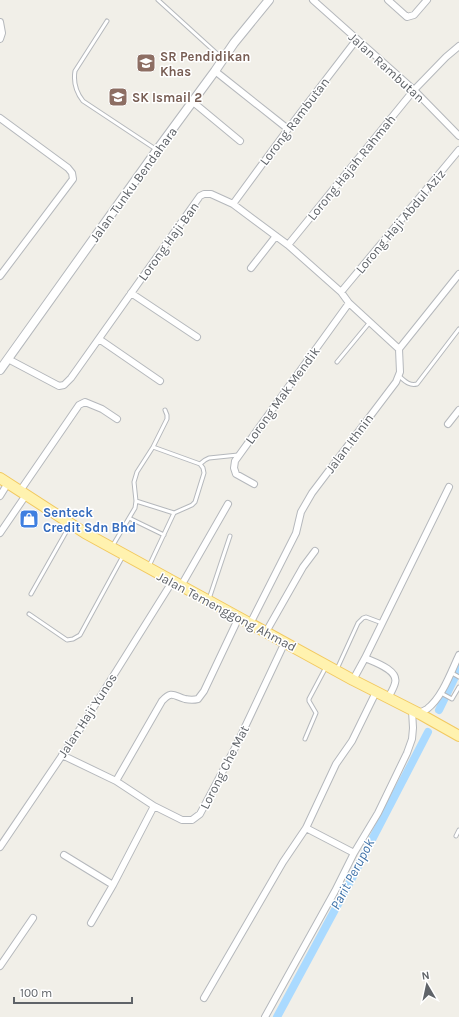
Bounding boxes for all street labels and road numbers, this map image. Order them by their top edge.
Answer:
street label: Jalan Rambutan [346,29,428,105]
street label: Lorong Rambutan [257,74,332,168]
street label: Lorong Hajah Rahmah [304,112,399,223]
street label: Jalan Tunku Bendahara [87,124,180,245]
street label: Lorong Haji Abdul Aziz [352,166,448,276]
street label: Lorong Haji Ban [135,199,202,283]
street label: Lorong Mak Mendik [242,344,323,447]
street label: Jalan Ithnin [322,411,376,476]
street label: Jalan Temenggong Ahmad [155,568,299,655]
street label: Jalan Haji Yunos [55,670,120,760]
street label: Lorong Che Mat [197,723,252,812]

